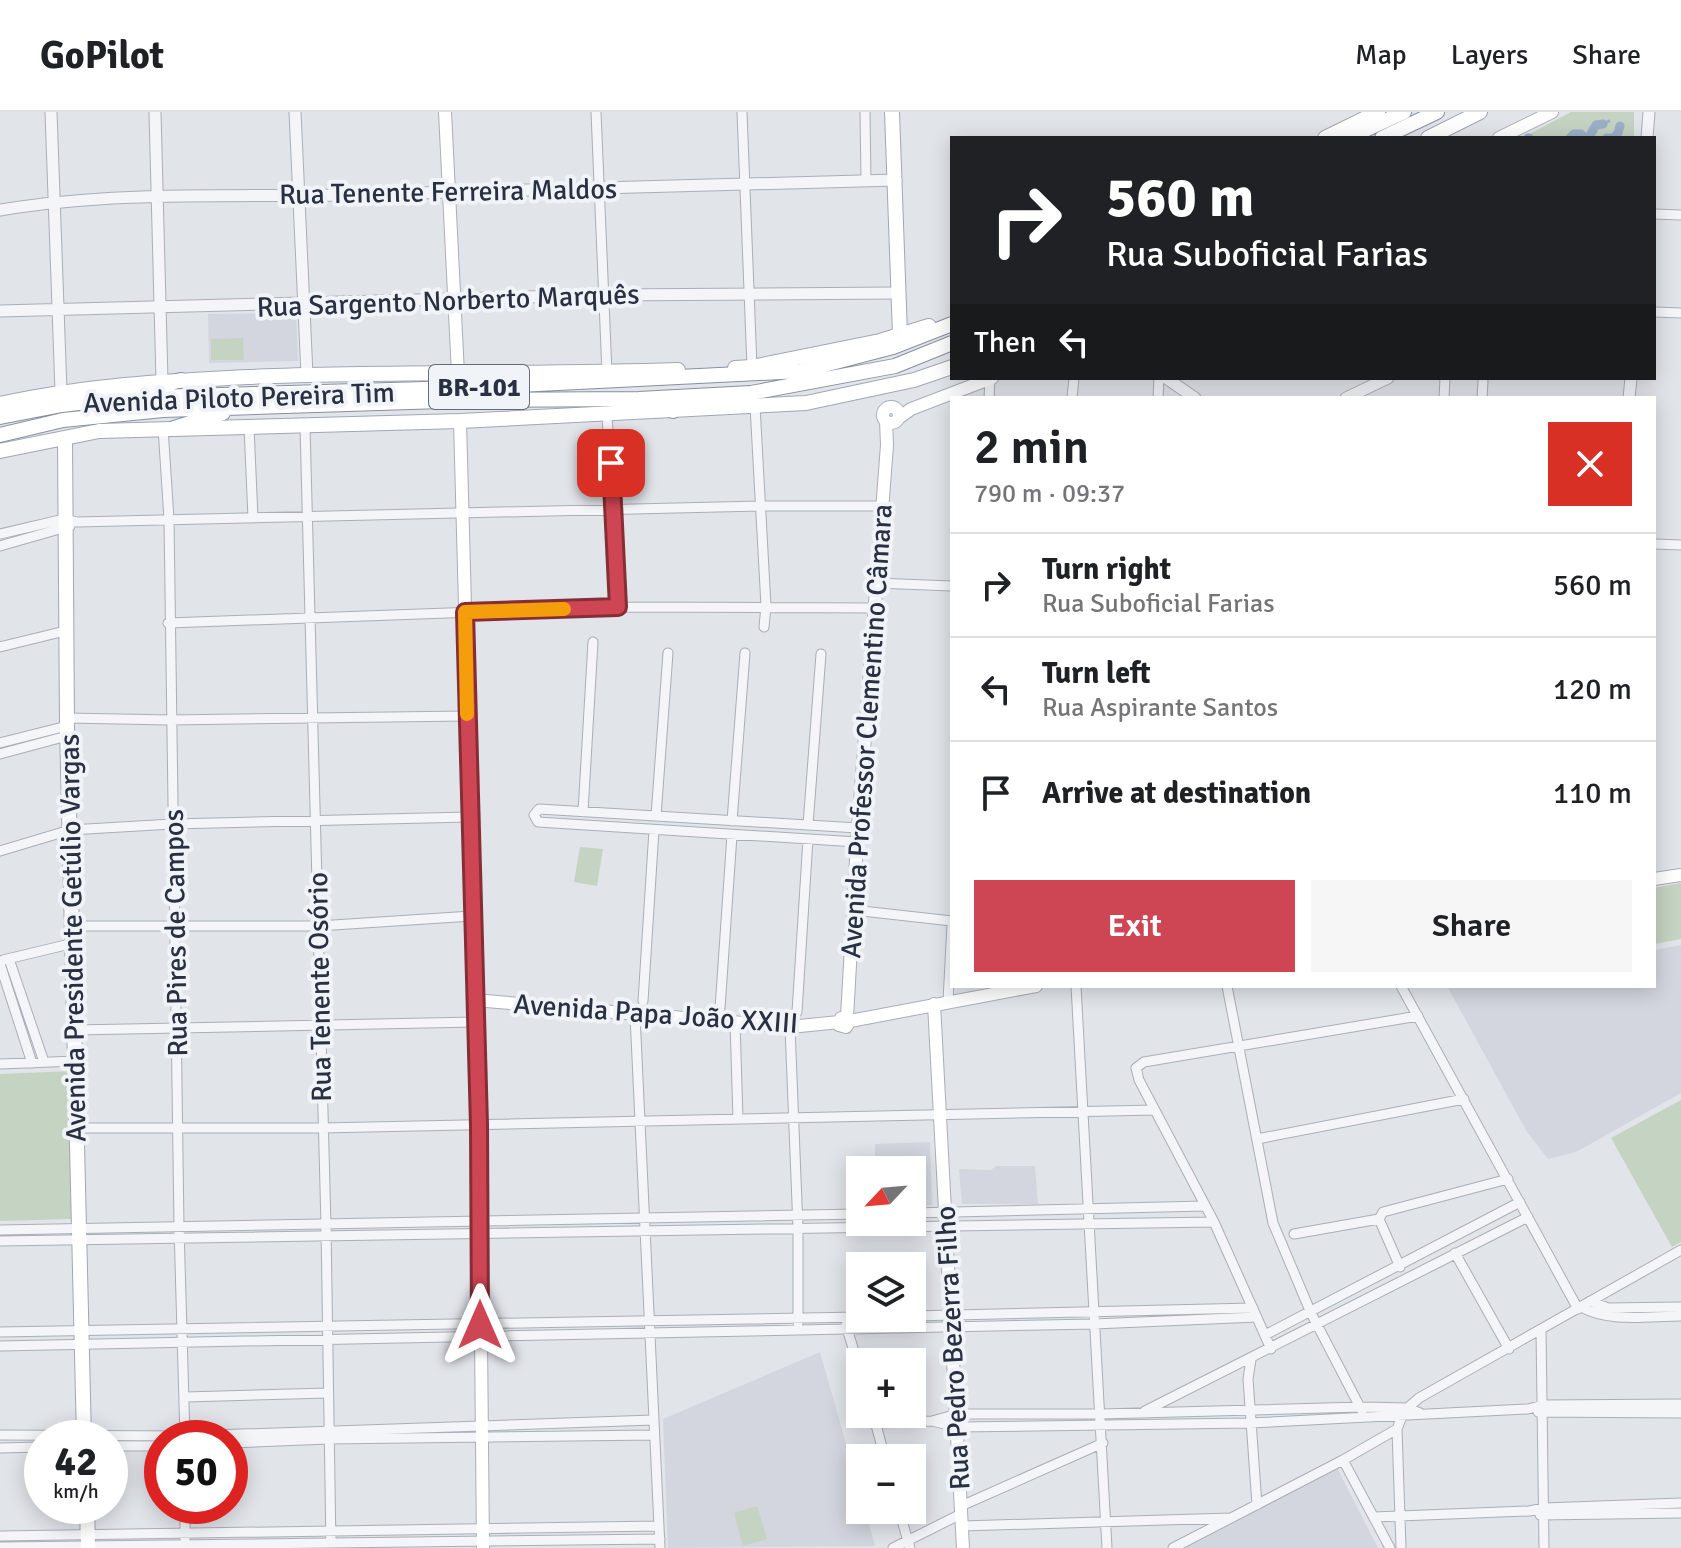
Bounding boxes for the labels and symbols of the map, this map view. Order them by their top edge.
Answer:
street label: Rua Tenente Ferreira Maldos [279,172,617,212]
street label: Rua Sargento Norberto Marquês [256,277,640,325]
road number: BR-101 [429,365,529,409]
street label: Avenida Piloto Pereira Tim [83,376,395,420]
pin [577,429,645,497]
street label: Avenida Professor Clementino Câmara [834,503,900,959]
street label: Avenida Presidente Getúlio Vargas [52,734,94,1142]
street label: Rua Pires de Campos [157,809,195,1057]
street label: Rua Tenente Osório [301,872,339,1102]
street label: Avenida Papa João XXIII [512,987,799,1041]
north arrow [846,1156,926,1236]
street label: Rua Pedro Bezerra Filho [929,1205,977,1491]
position arrow [438,1283,522,1367]
speed limit sign: 50 [144,1420,248,1524]

